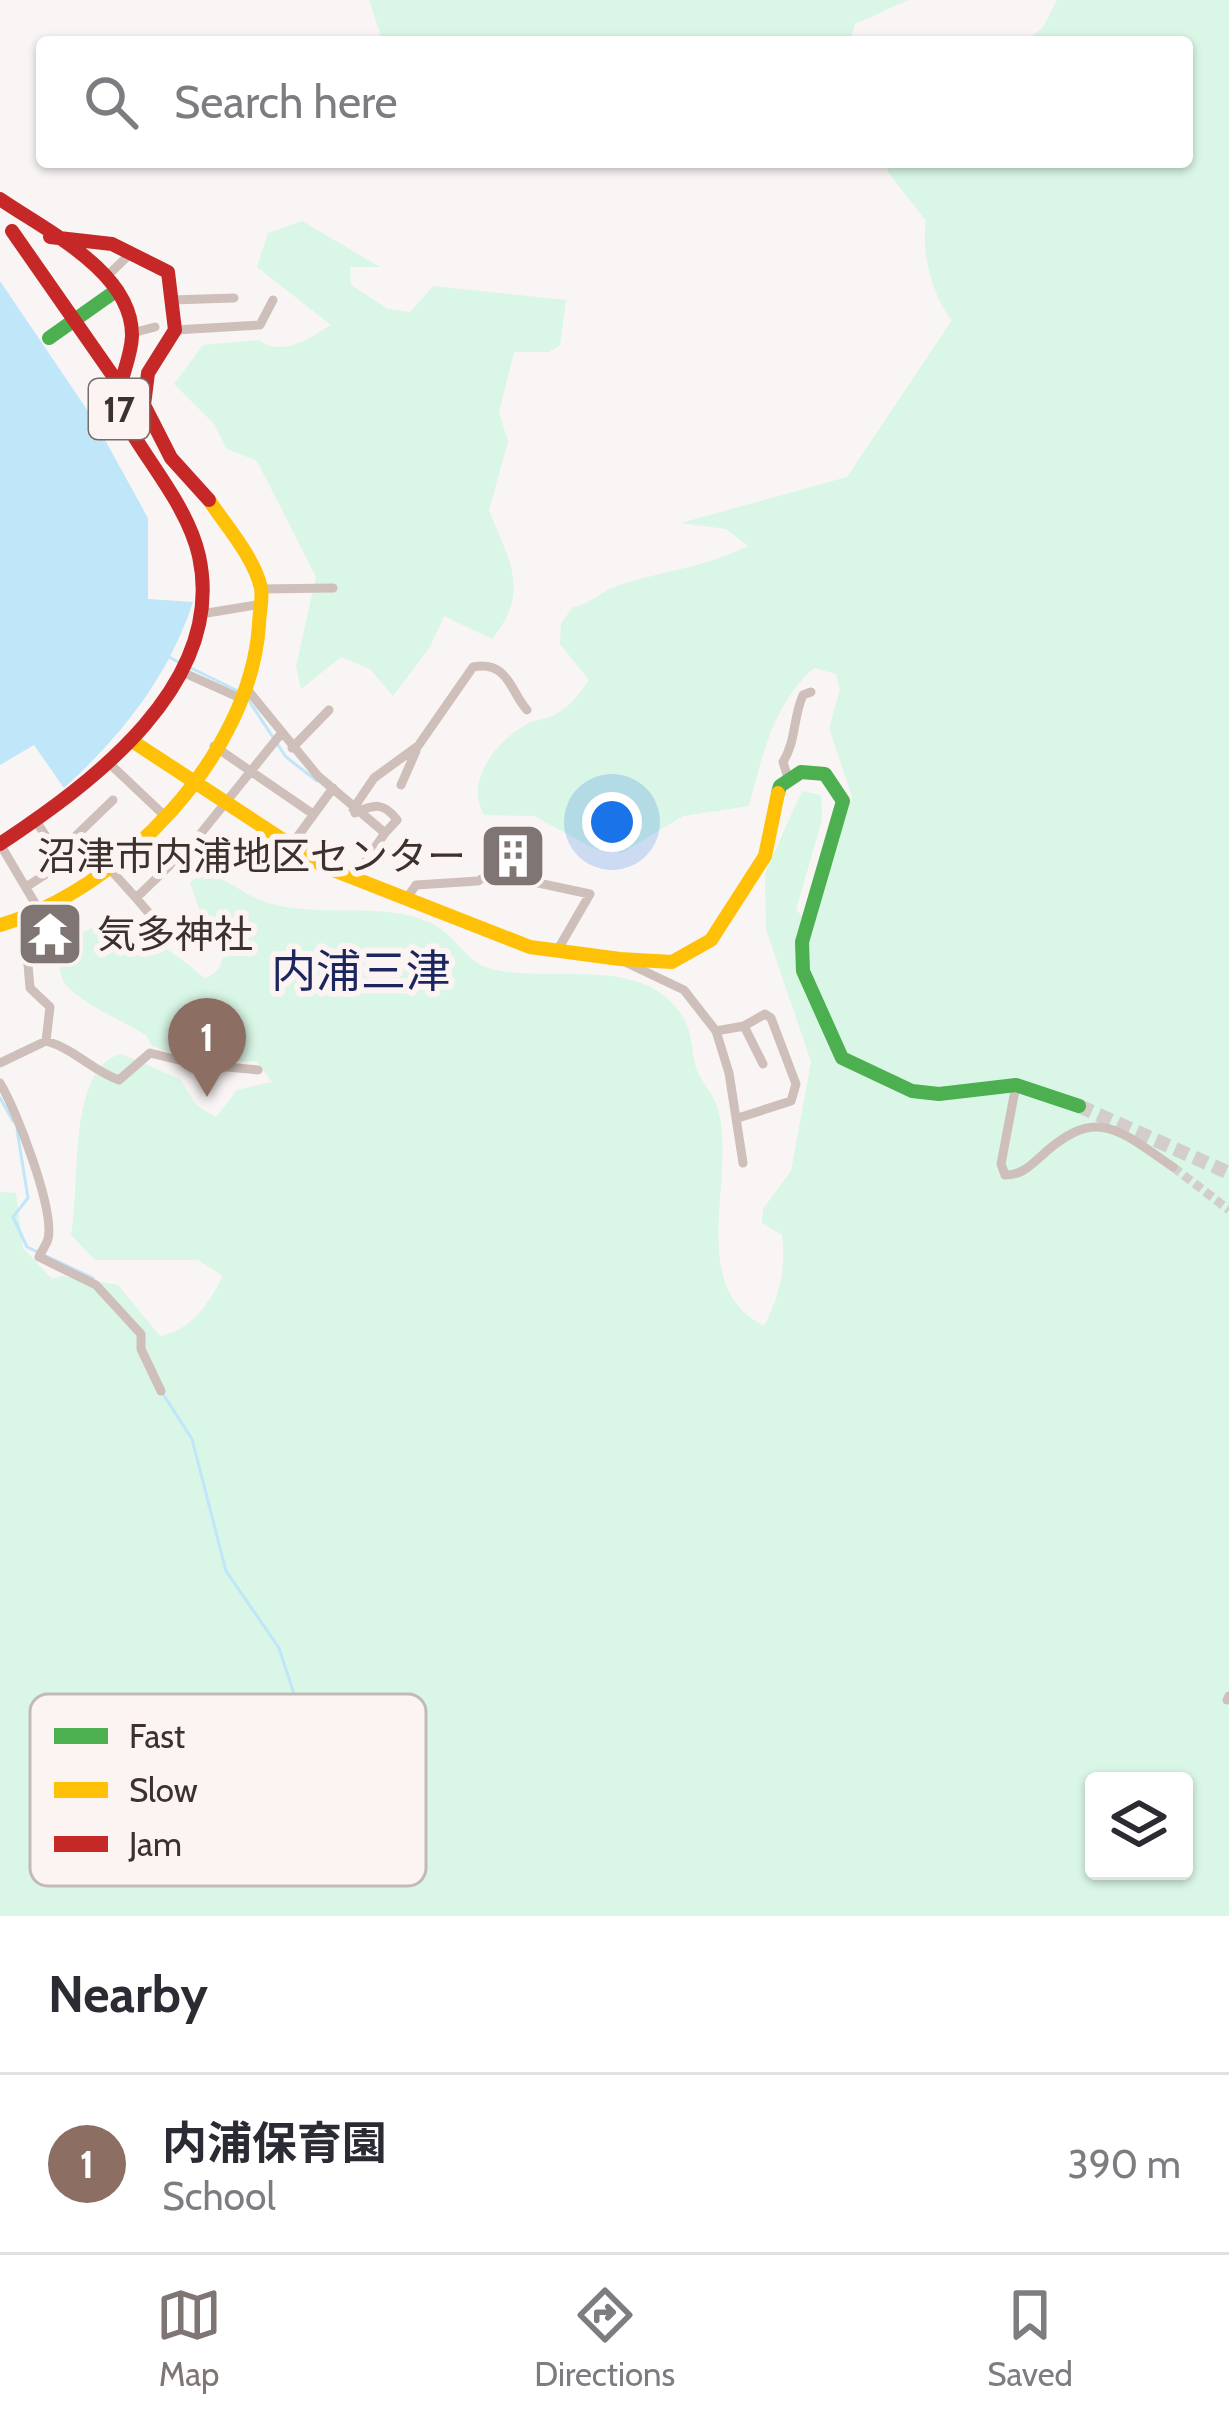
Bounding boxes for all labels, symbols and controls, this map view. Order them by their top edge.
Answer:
search box [36,36,1193,168]
icon: search [78,69,144,135]
text: Search here [174,75,398,129]
road number: 17 [89,379,149,439]
your location [582,792,642,852]
building icon: 沼津市内浦地区センター [478,821,548,891]
place label: 沼津市内浦地区センター [37,832,466,880]
temple icon: 気多神社 [15,899,85,969]
place label: 気多神社 [97,910,253,958]
district label: 内浦三津 [271,944,451,998]
pin: 1 [168,998,246,1097]
legend [30,1694,426,1886]
text: Fast [129,1716,185,1756]
text: Slow [129,1770,198,1810]
map controls [1085,1772,1193,1880]
button: layers [1085,1772,1193,1880]
text: Jam [128,1824,182,1864]
text: Nearby [48,1963,208,2025]
text: 内浦保育園 [162,2116,387,2170]
text: 1 [80,2140,94,2188]
text: 390 m [1068,2140,1181,2188]
text: School [162,2172,276,2220]
tab: Map [156,2282,222,2394]
tab: Directions [534,2282,675,2394]
tab: Saved [987,2282,1073,2394]

